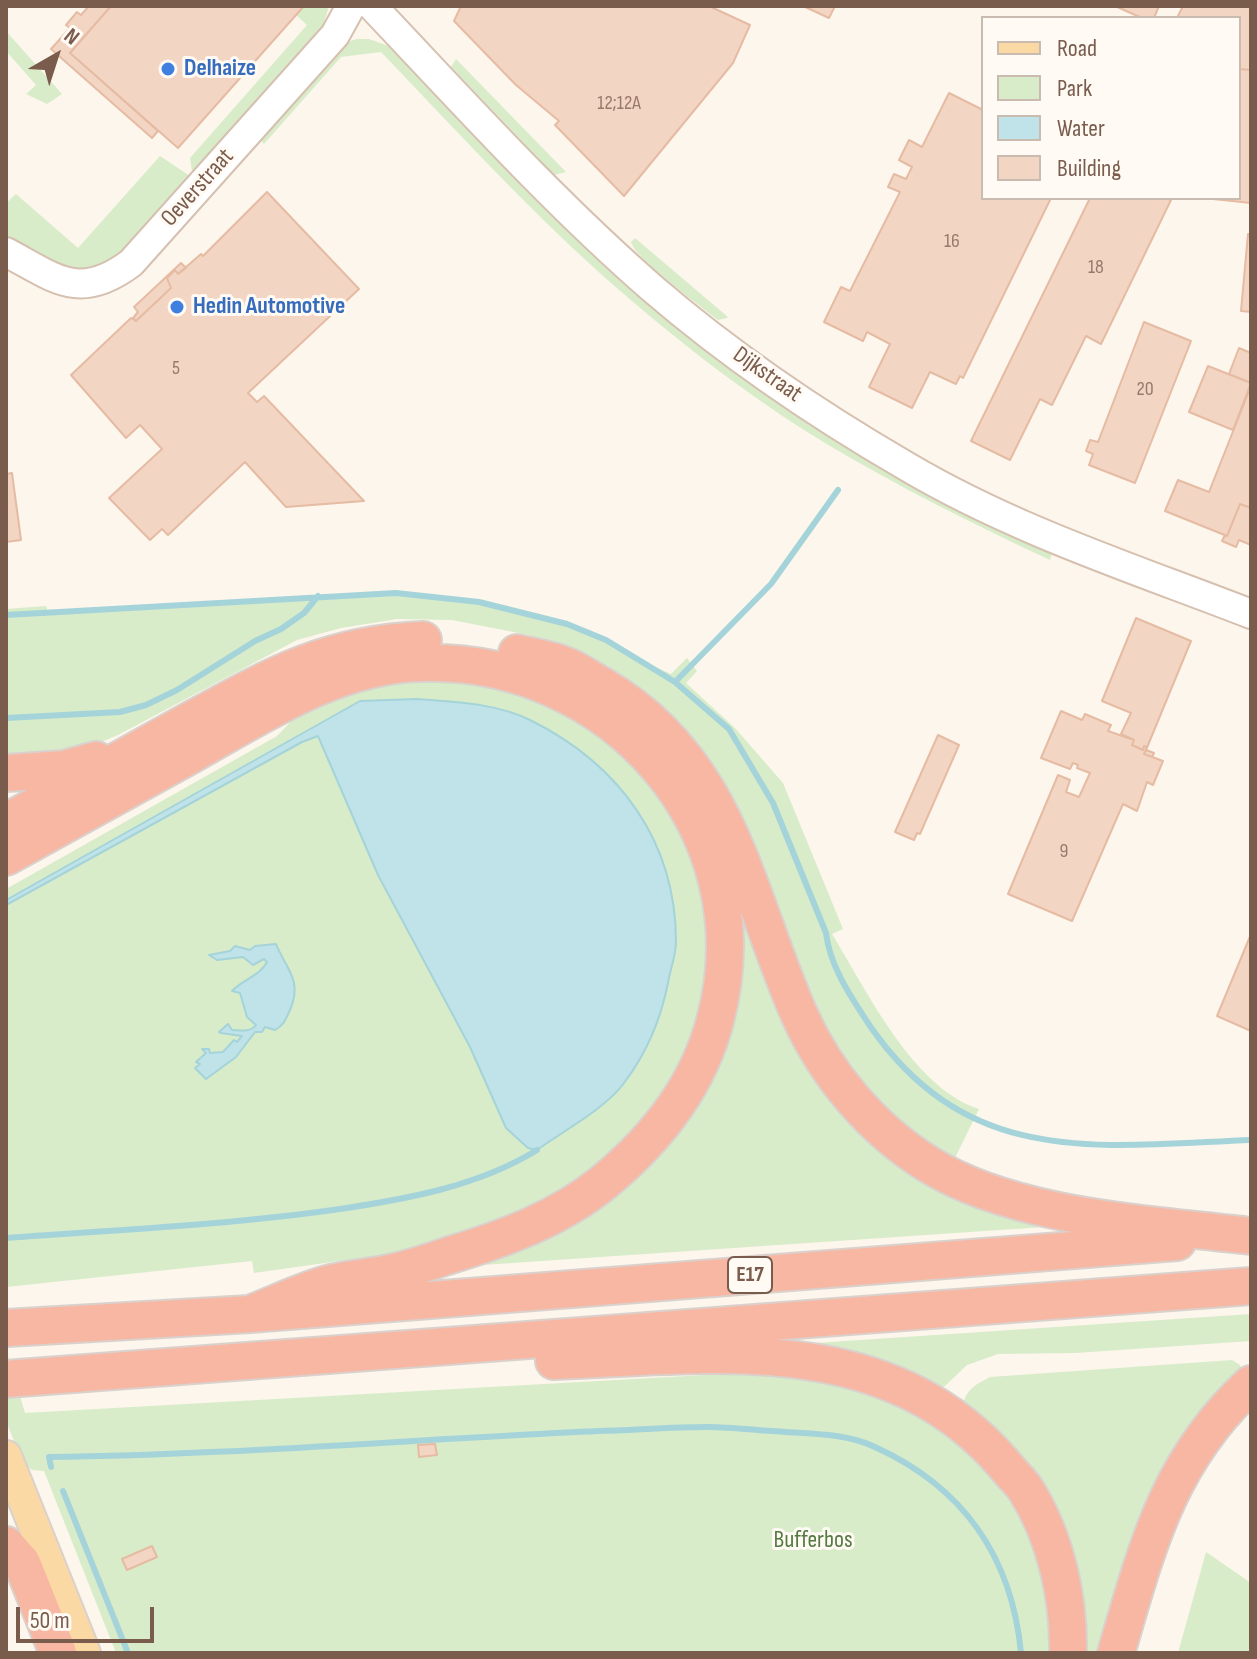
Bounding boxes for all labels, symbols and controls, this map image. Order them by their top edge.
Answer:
north arrow [16,16,96,96]
legend [981,16,1241,200]
text: N [58,23,84,51]
text: Road [1057,34,1097,63]
place label: Delhaize [184,55,256,83]
marker: Delhaize [159,60,177,78]
text: Park [1057,74,1092,103]
house number: 12;12A [597,92,641,116]
text: Water [1057,114,1105,143]
street label: Oeverstraat [156,143,240,233]
text: Building [1057,154,1121,183]
house number: 16 [944,230,960,254]
house number: 18 [1088,256,1104,280]
place label: Hedin Automotive [193,293,345,321]
marker: Hedin Automotive [168,298,186,316]
street label: Dijkstraat [727,341,807,409]
house number: 5 [172,357,180,381]
house number: 20 [1136,378,1154,402]
house number: 9 [1060,840,1068,864]
road number: E17 [728,1257,772,1293]
park label: Bufferbos [773,1527,853,1555]
scale bar [20,1591,158,1641]
text: 50 m [30,1606,70,1635]

